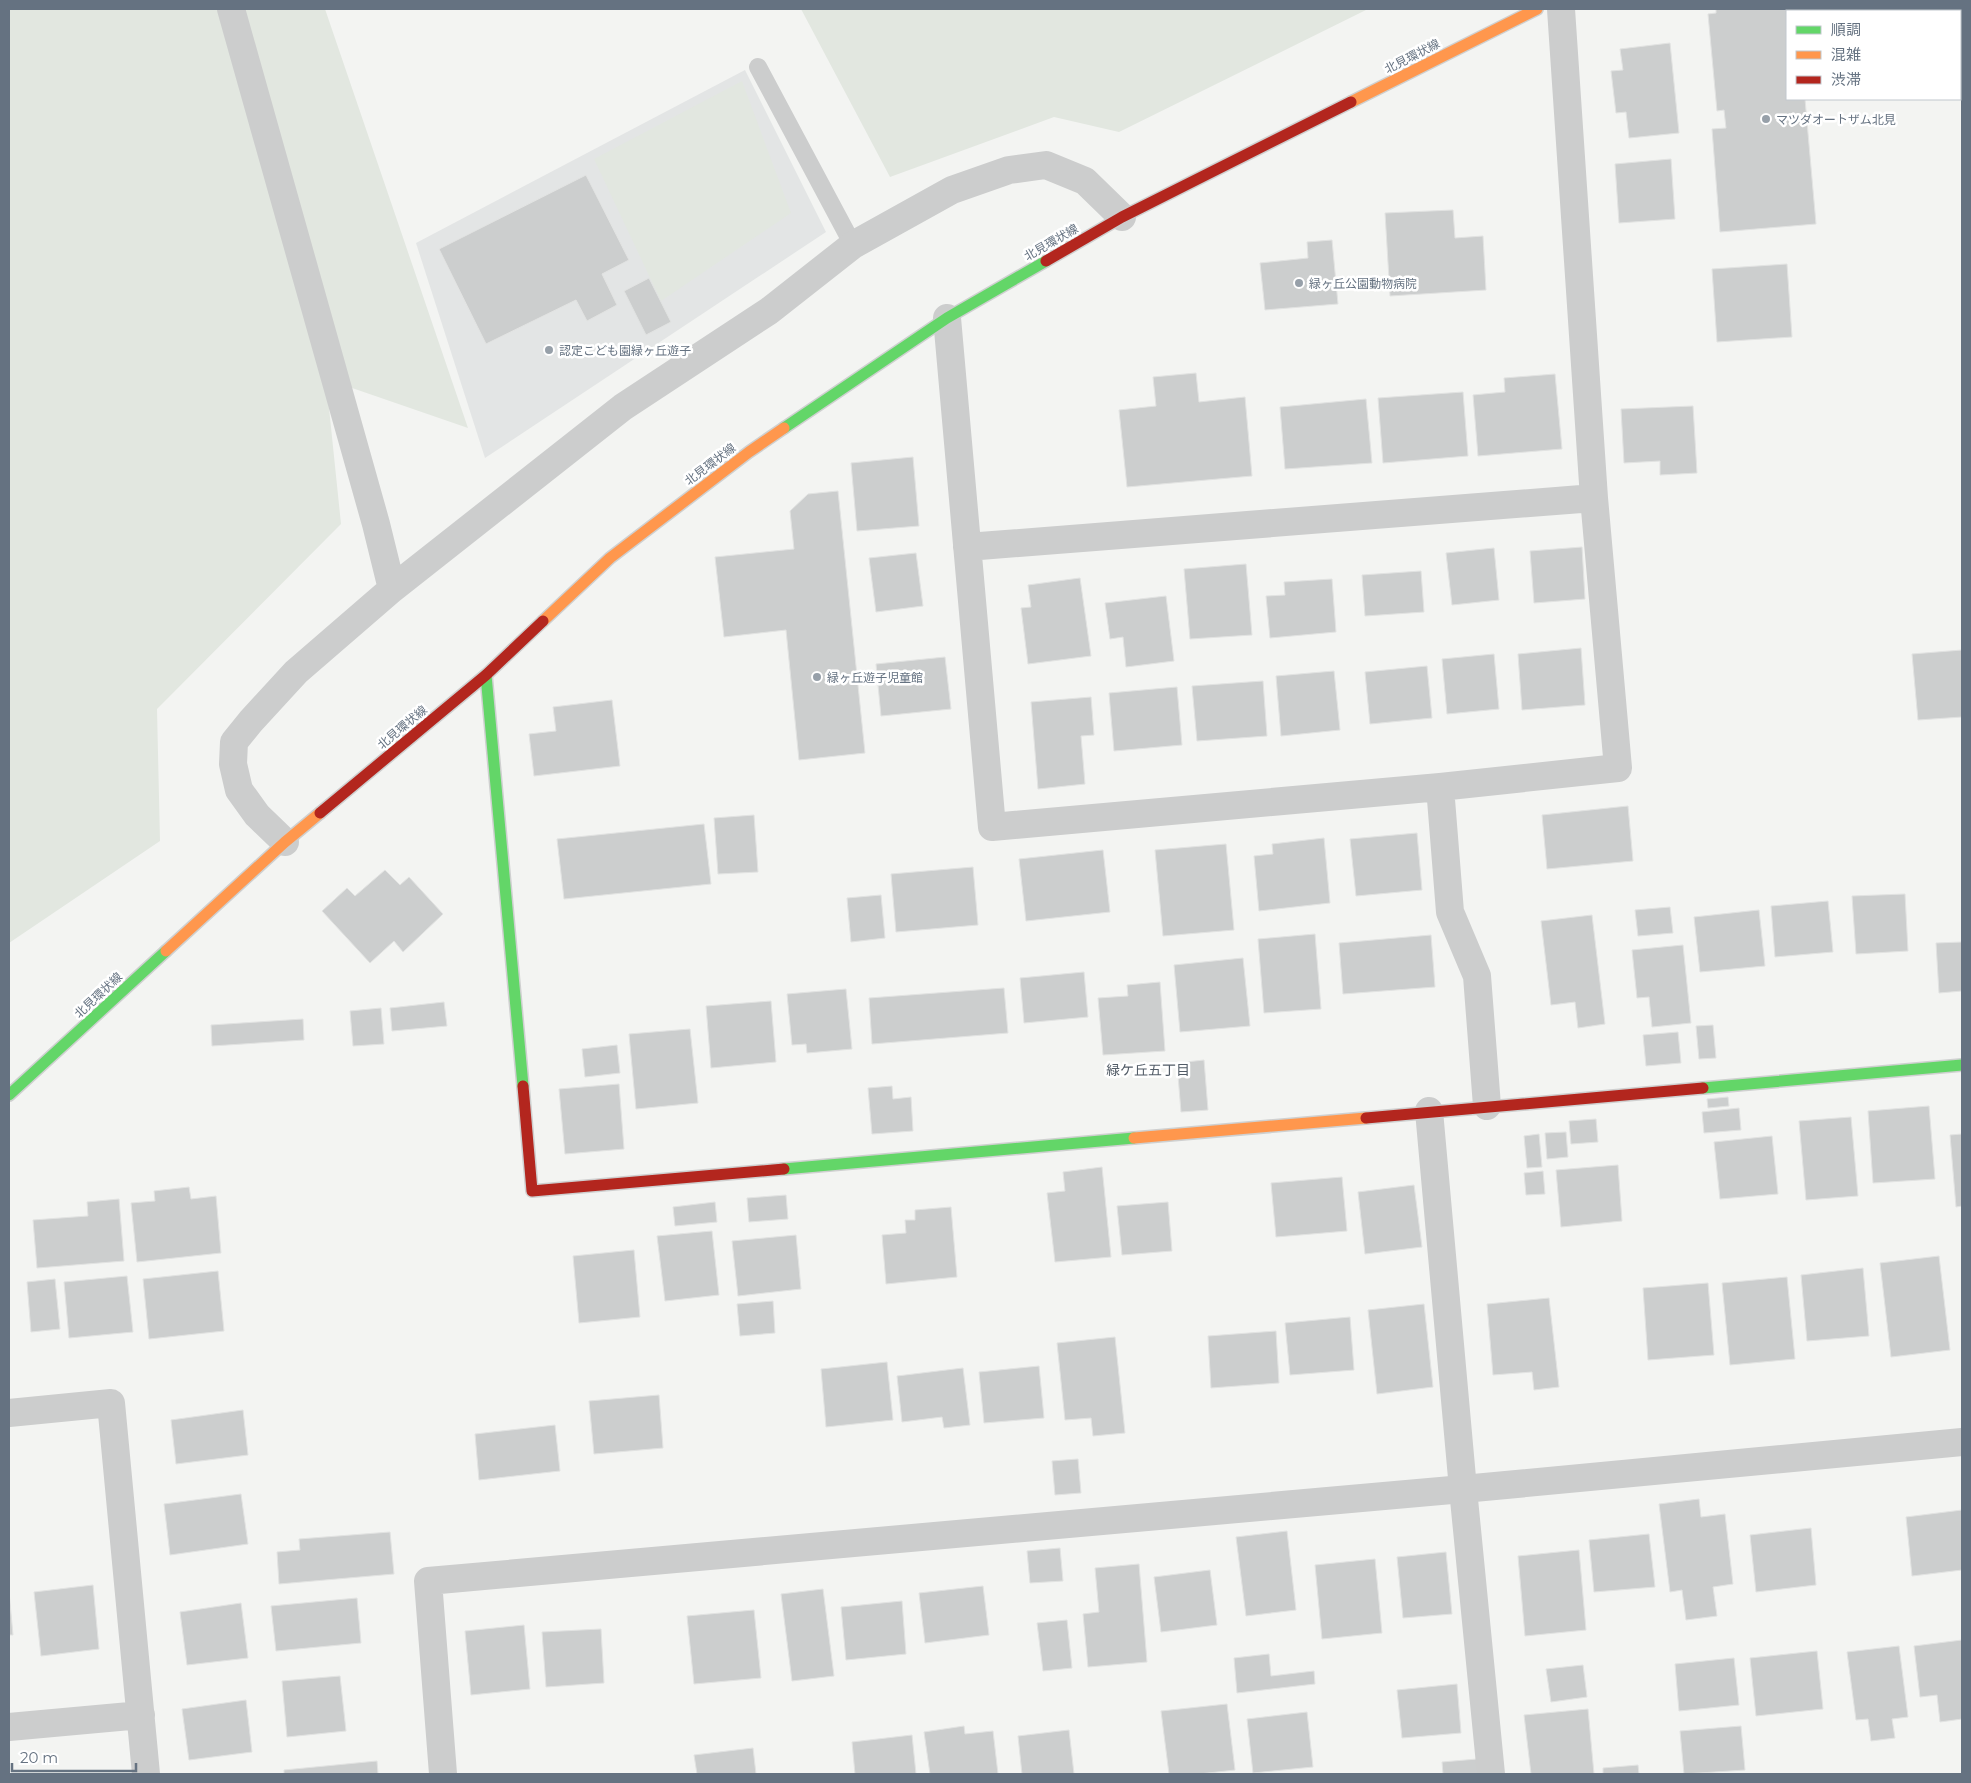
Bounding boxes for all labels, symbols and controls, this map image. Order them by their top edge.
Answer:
legend [1786,10,1961,100]
text: 順調 [1831,20,1861,39]
street label: 北見環状線 [1382,36,1442,76]
text: 混雑 [1831,45,1861,64]
text: 渋滞 [1831,70,1861,89]
place label: マツダオートザム北見 [1776,112,1896,127]
marker: マツダオートザム北見 [1760,113,1772,125]
street label: 北見環状線 [1021,221,1081,263]
place label: 緑ヶ丘公園動物病院 [1309,276,1417,291]
marker: 緑ヶ丘公園動物病院 [1293,277,1305,289]
place label: 認定こども園緑ヶ丘遊子 [559,343,691,358]
marker: 認定こども園緑ヶ丘遊子 [543,344,555,356]
street label: 北見環状線 [682,440,738,488]
place label: 緑ヶ丘遊子児童館 [827,670,923,685]
marker: 緑ヶ丘遊子児童館 [811,671,823,683]
street label: 北見環状線 [374,702,430,752]
street label: 北見環状線 [71,969,125,1021]
district label: 緑ケ丘五丁目 [1106,1061,1190,1079]
scale bar [12,1740,136,1772]
text: 20 m [20,1748,58,1767]

